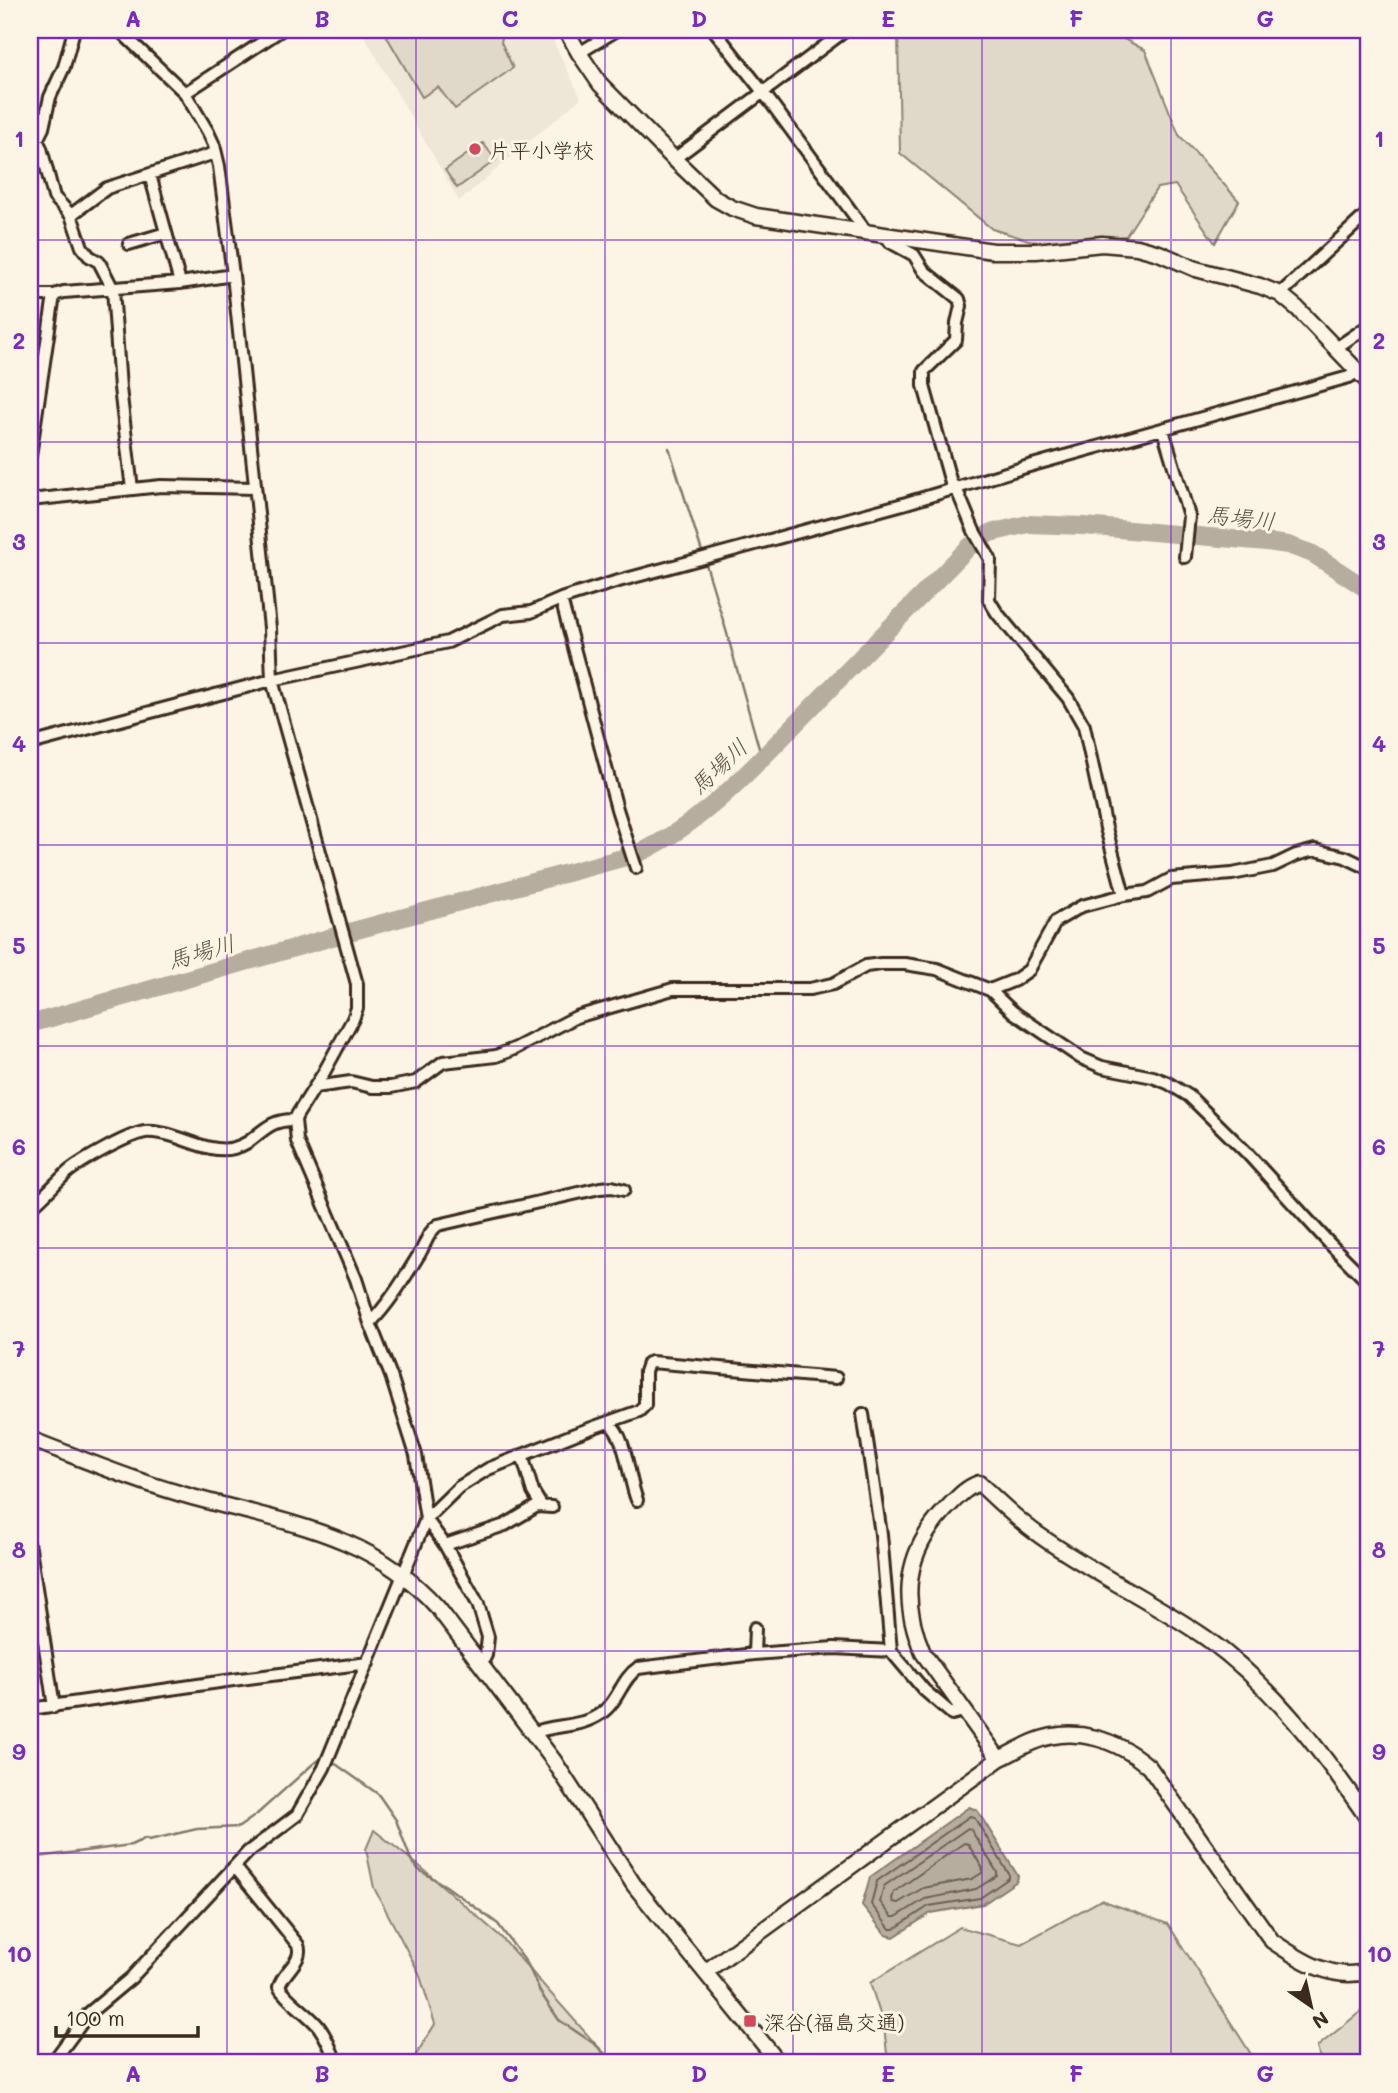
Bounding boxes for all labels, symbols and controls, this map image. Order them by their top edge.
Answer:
text: A [125,3,141,33]
text: B [314,3,330,33]
text: C [501,3,519,33]
text: D [691,3,707,33]
text: E [881,3,895,33]
text: F [1069,3,1083,33]
text: G [1256,3,1274,33]
text: 1 [14,123,24,153]
text: 1 [1374,123,1384,153]
place label: 片平小学校 [489,136,594,163]
marker: 片平小学校 [467,141,483,157]
text: 2 [13,325,25,355]
text: 2 [1373,325,1385,355]
water label: 馬場川 [1205,498,1277,536]
text: 3 [12,526,26,556]
text: 3 [1372,526,1386,556]
text: 4 [12,728,26,758]
text: 4 [1372,728,1386,758]
water label: 馬場川 [683,732,753,800]
water label: 馬場川 [164,927,238,975]
text: 5 [12,930,26,960]
text: 5 [1372,930,1386,960]
text: 6 [12,1131,26,1161]
text: 6 [1372,1131,1386,1161]
text: 7 [13,1333,26,1363]
text: 7 [1373,1333,1386,1363]
text: 8 [12,1534,26,1564]
text: 8 [1372,1534,1386,1564]
text: 9 [12,1736,26,1766]
text: 9 [1372,1736,1386,1766]
text: 10 [7,1938,32,1968]
text: 10 [1367,1938,1392,1968]
north arrow [1276,1970,1346,2040]
scale bar [56,1995,198,2039]
text: 100 m [66,2004,125,2031]
text: N [1308,2006,1334,2035]
place label: 深谷(福島交通) [764,2008,904,2035]
marker: 深谷(福島交通) [742,2013,758,2029]
text: A [125,2058,141,2088]
text: B [314,2058,330,2088]
text: C [501,2058,519,2088]
text: D [691,2058,707,2088]
text: E [881,2058,895,2088]
text: F [1069,2058,1083,2088]
text: G [1256,2058,1274,2088]

